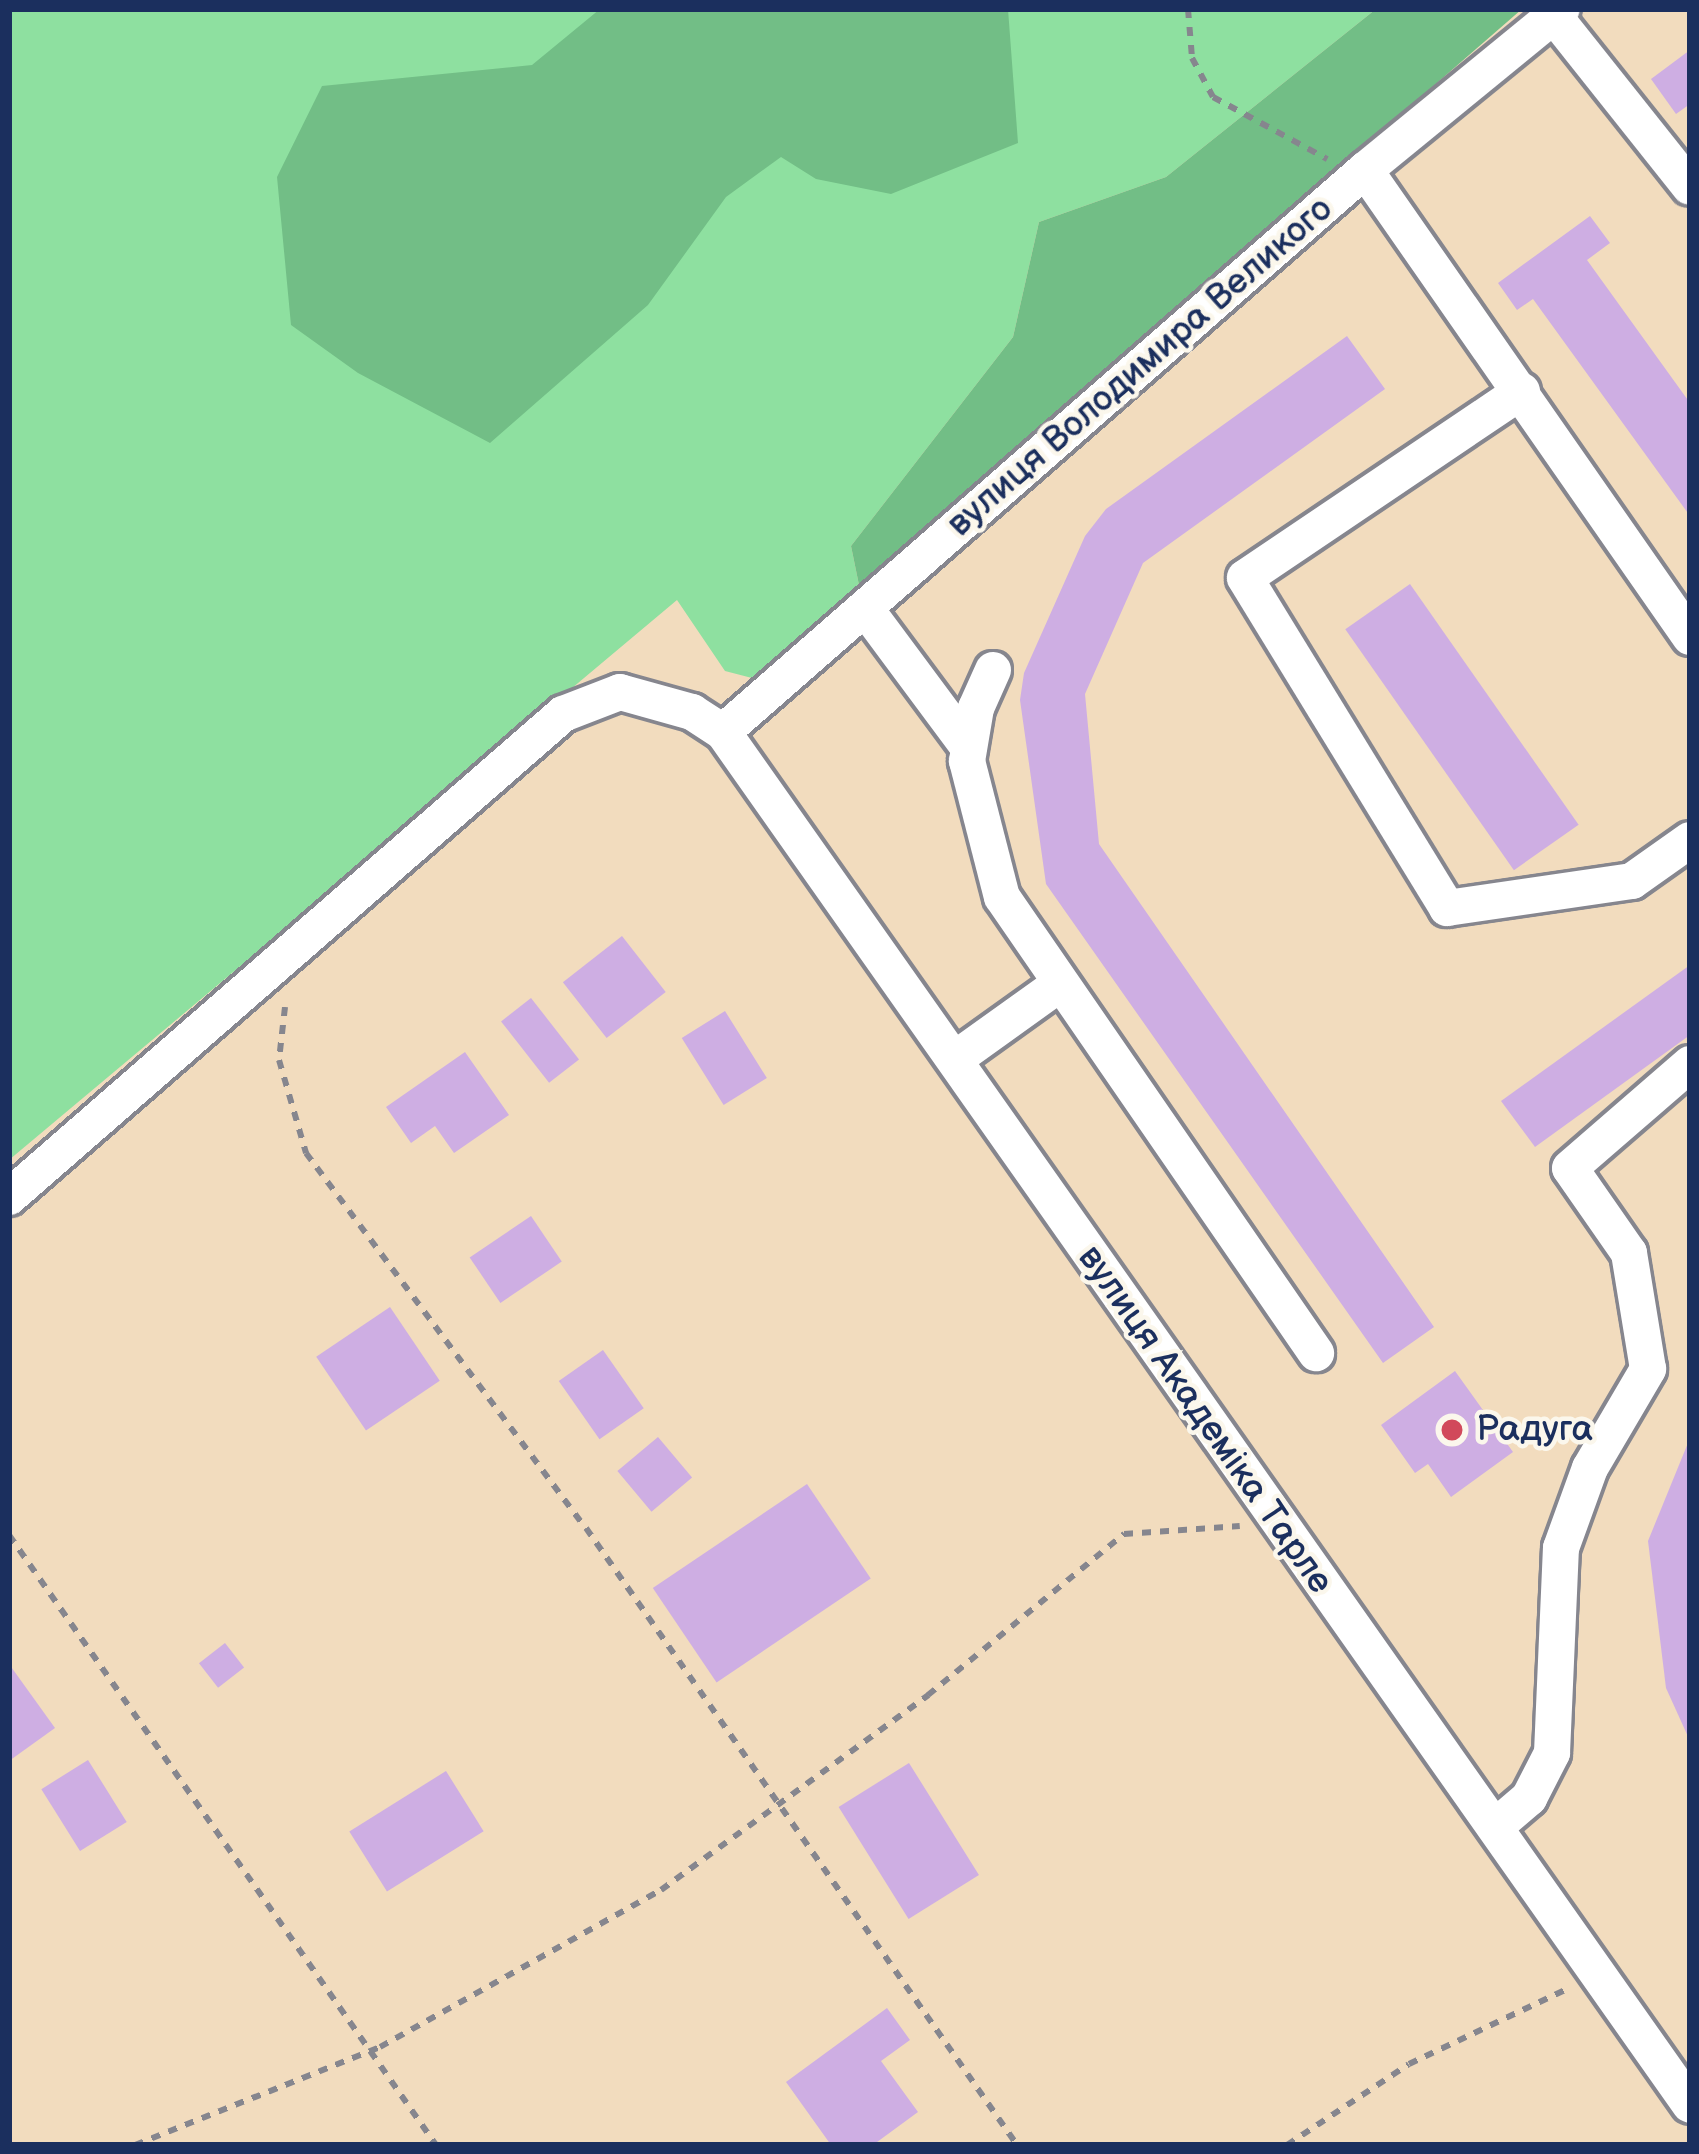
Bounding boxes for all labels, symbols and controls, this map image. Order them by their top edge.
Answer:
street label: вулиця Володимира Великого [939,188,1341,546]
street label: вулиця Академіка Тарле [1068,1238,1342,1602]
place label: Радуга [1476,1408,1593,1452]
marker: Радуга [1439,1417,1465,1443]

